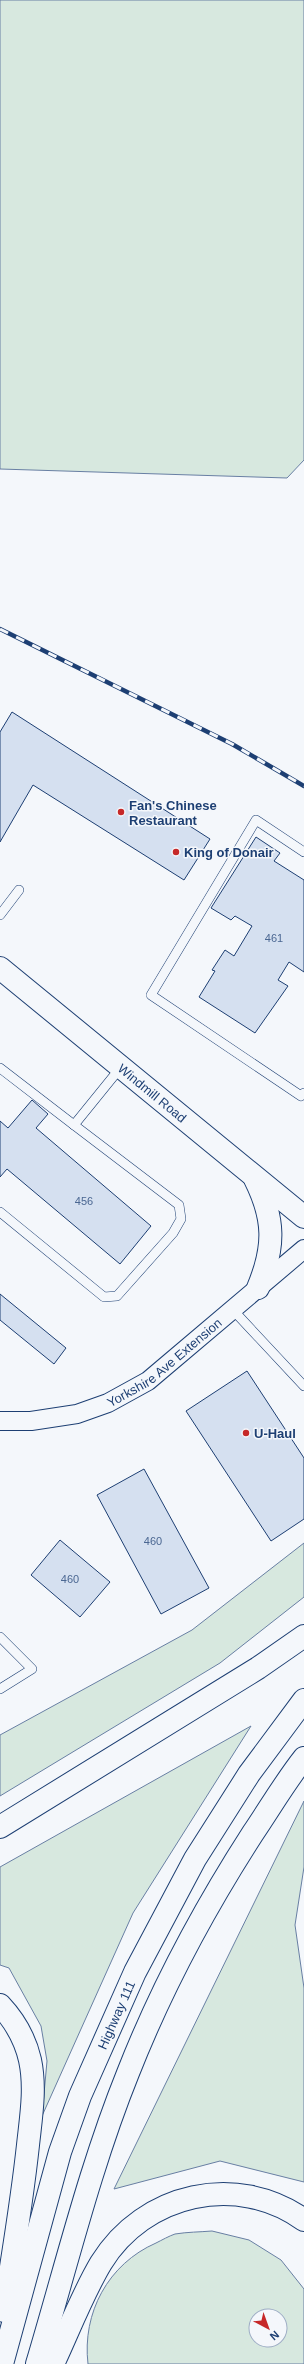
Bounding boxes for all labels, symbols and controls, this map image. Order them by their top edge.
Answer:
place label: Fan's Chinese Restaurant [129,798,217,828]
marker: Fan's Chinese Restaurant [116,807,126,817]
place label: King of Donair [184,845,274,860]
marker: King of Donair [171,847,181,857]
house number: 461 [265,932,283,944]
street label: Windmill Road [115,1060,190,1125]
house number: 456 [75,1195,93,1207]
street label: Yorkshire Ave Extension [104,1315,224,1410]
place label: U-Haul [254,1426,296,1441]
marker: U-Haul [241,1428,251,1438]
house number: 460 [144,1535,162,1547]
house number: 460 [61,1573,79,1585]
street label: Highway 111 [94,1978,138,2051]
north arrow [248,2308,288,2348]
text: N [268,2328,281,2343]

